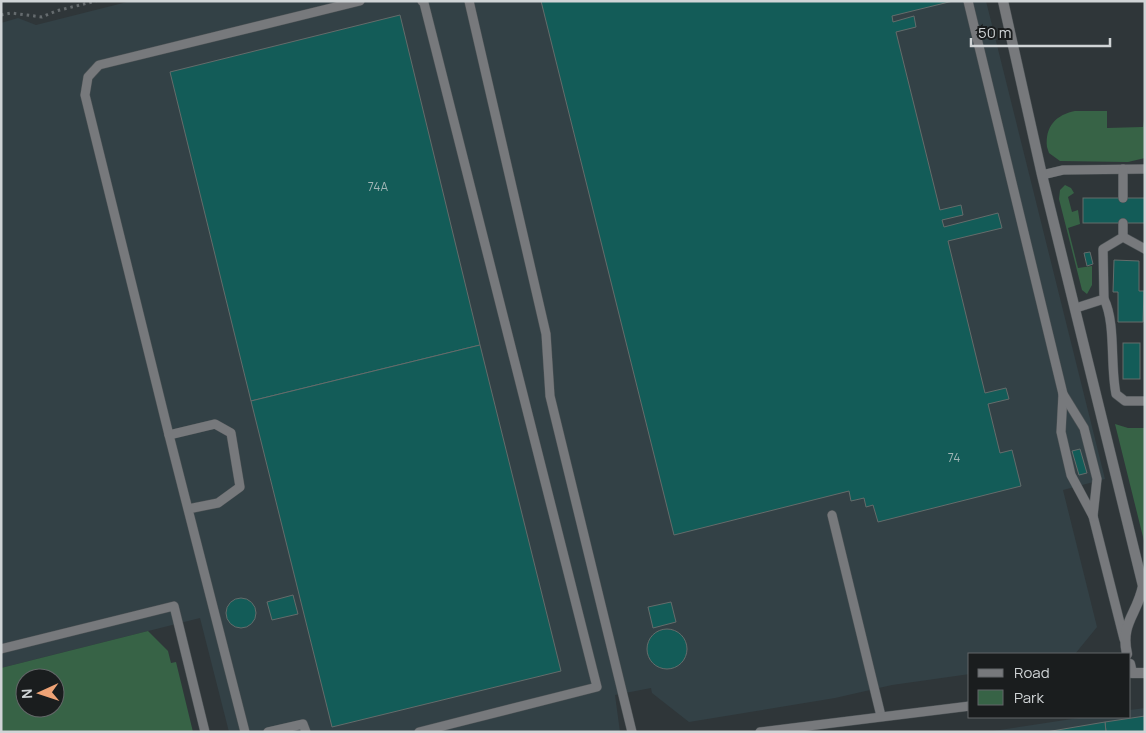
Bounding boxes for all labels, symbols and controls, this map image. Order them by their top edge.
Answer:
scale bar [971,15,1110,47]
text: 50 m [978,22,1012,43]
house number: 74A [368,178,389,195]
house number: 74 [948,449,960,466]
legend [968,653,1131,718]
text: Road [1014,662,1050,683]
north arrow [15,668,65,718]
text: Park [1014,687,1044,708]
text: N [17,688,36,699]

